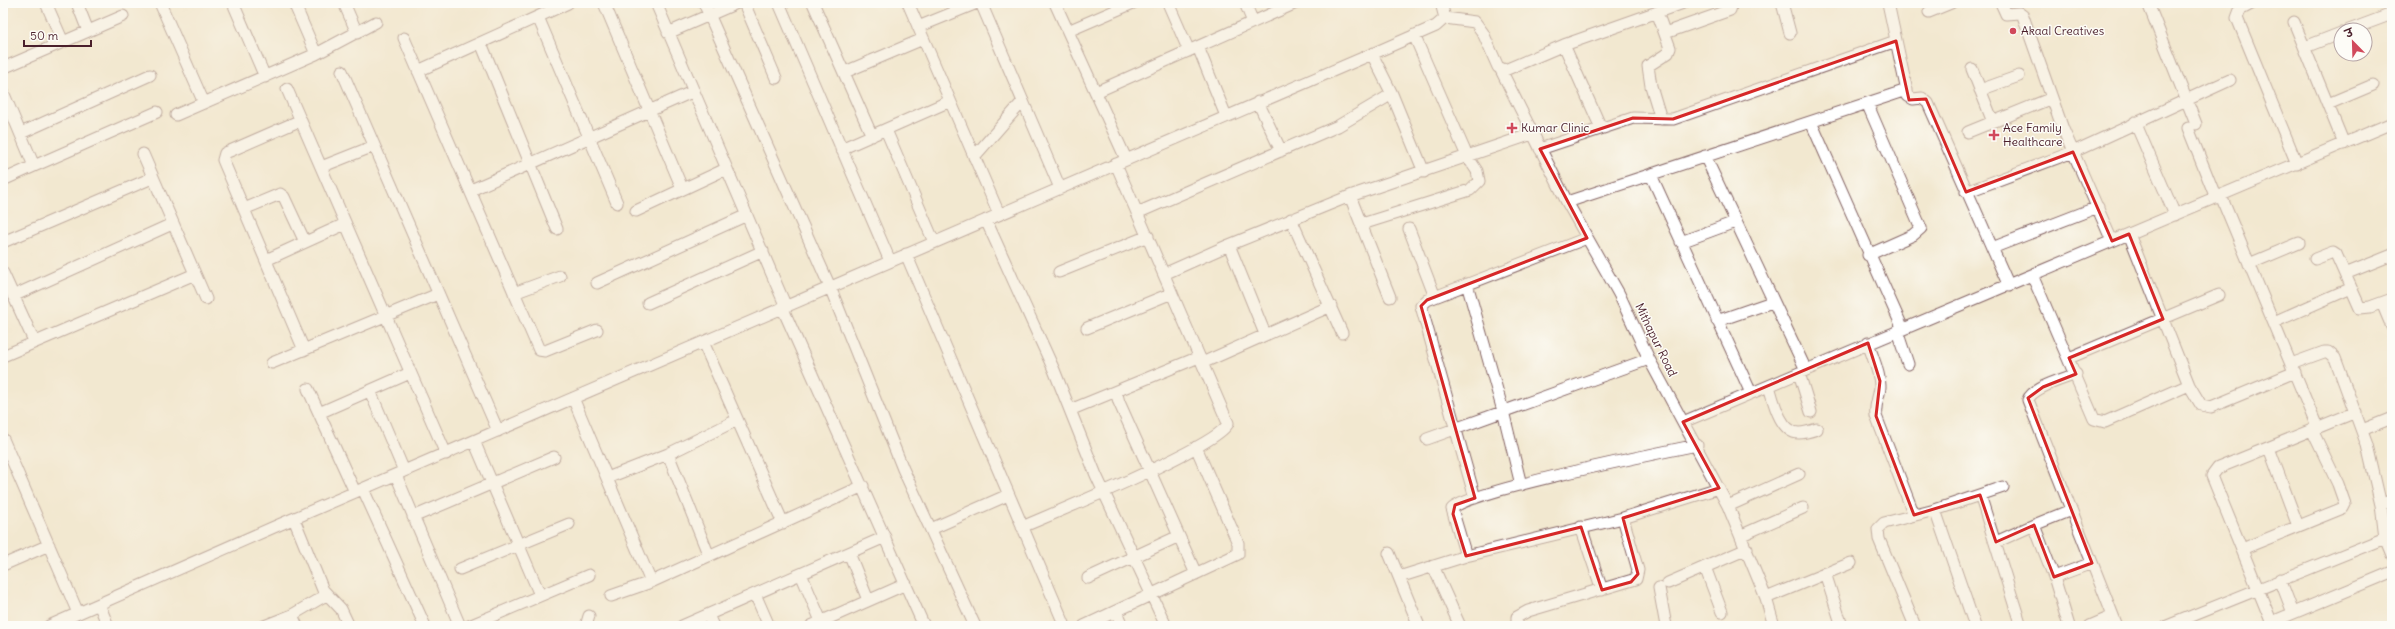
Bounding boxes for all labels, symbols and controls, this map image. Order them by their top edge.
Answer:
scale bar [24,22,91,48]
north arrow [2333,22,2373,62]
place label: Akaal Creatives [2021,23,2104,38]
text: उ [2342,24,2357,41]
marker: Akaal Creatives [2008,26,2018,36]
text: 50 m [30,28,59,43]
place label: Kumar Clinic [1521,120,1589,135]
place label: Ace Family Healthcare [2003,120,2062,149]
marker: Kumar Clinic [1506,122,1518,134]
marker: Ace Family Healthcare [1988,129,2000,141]
street label: Mithapur Road [1632,301,1681,379]

